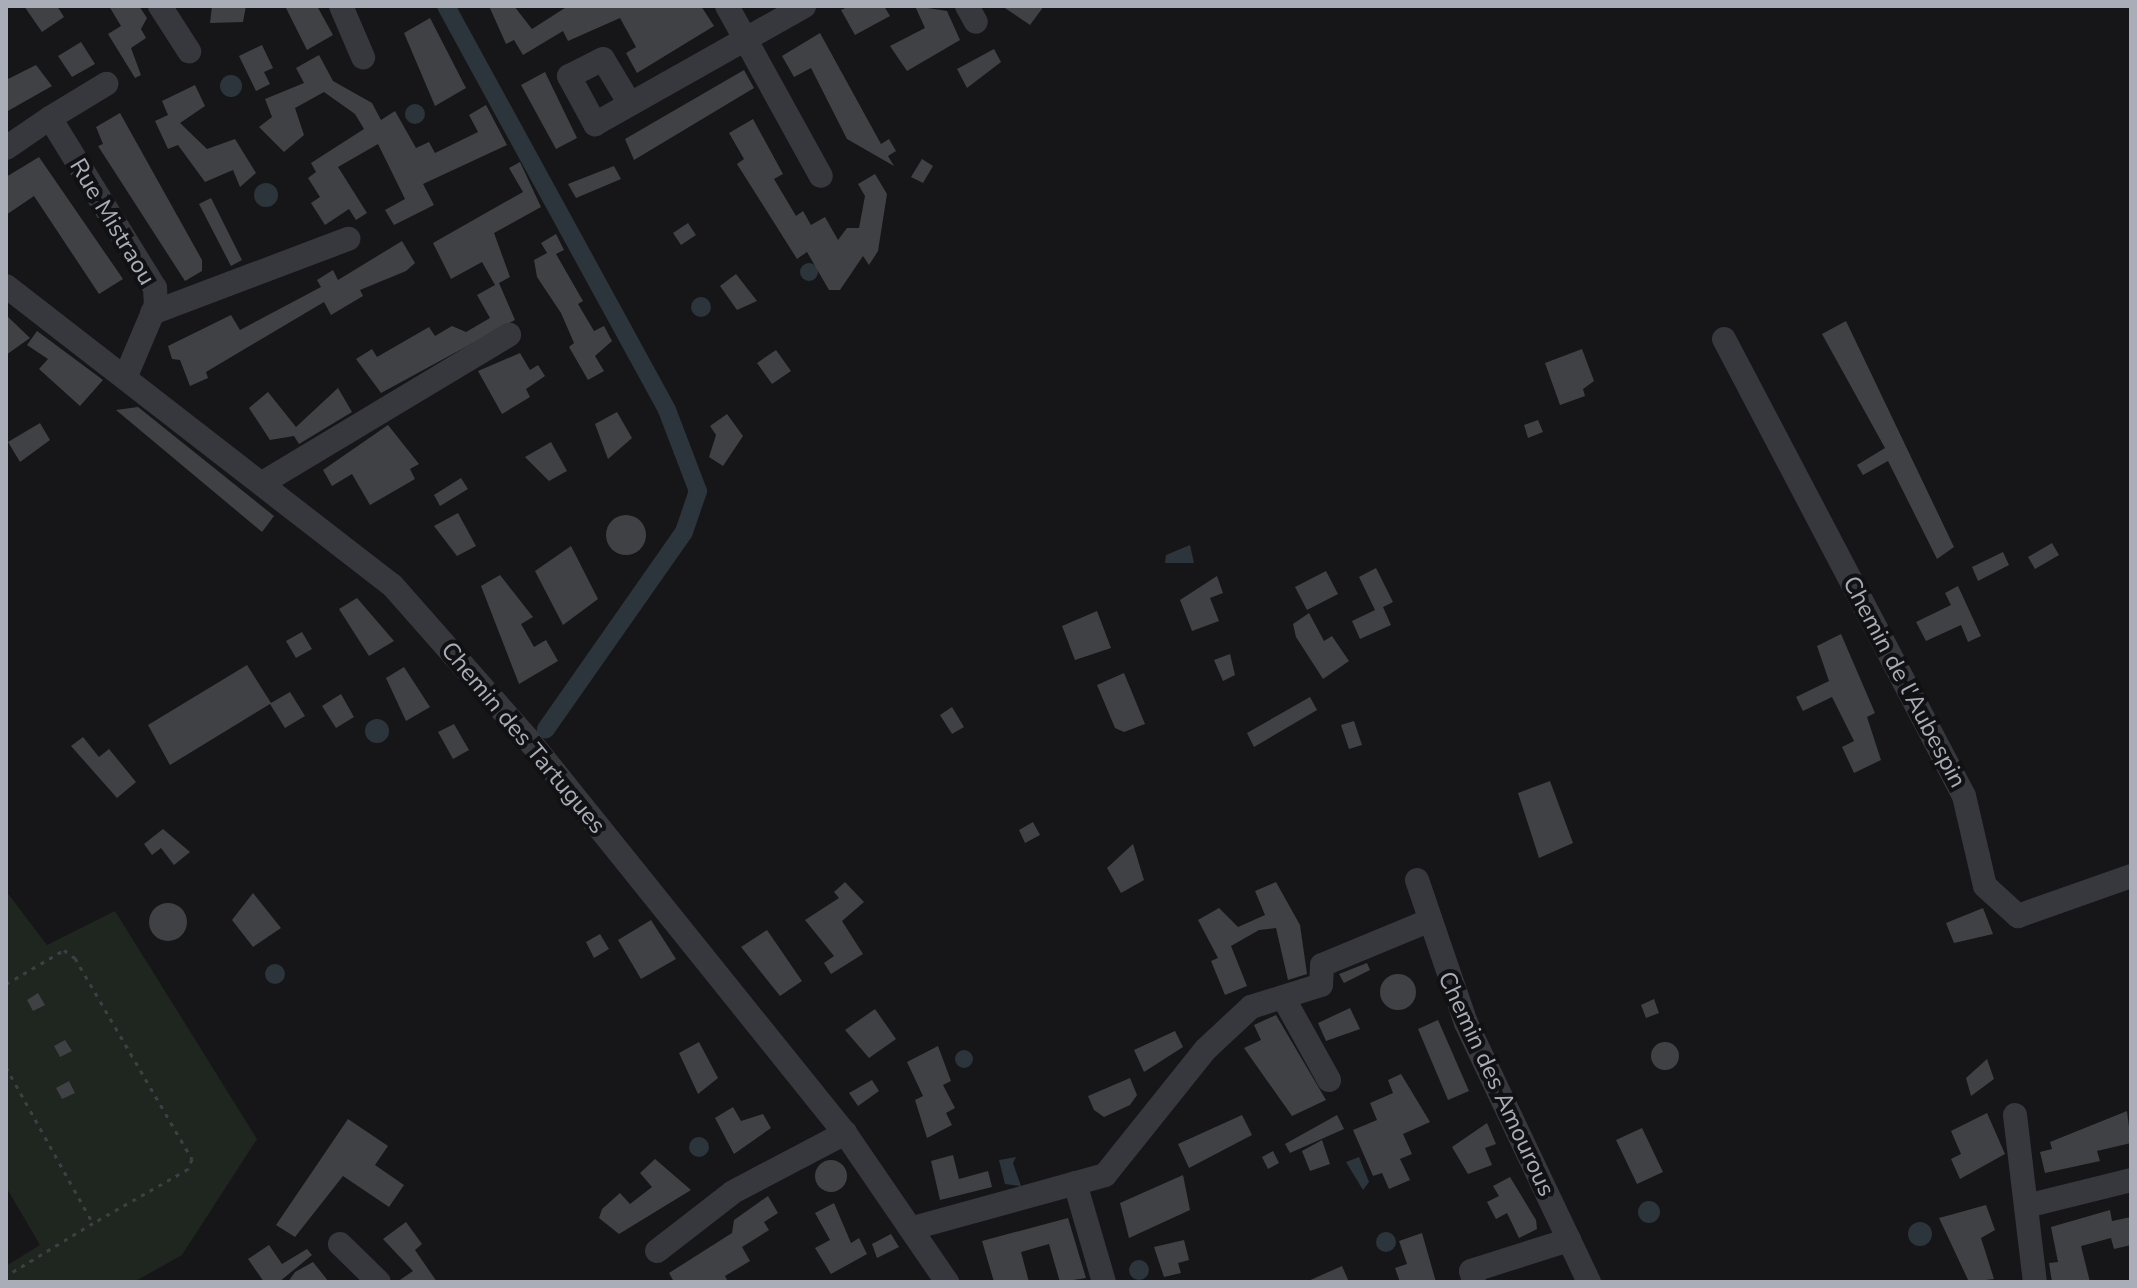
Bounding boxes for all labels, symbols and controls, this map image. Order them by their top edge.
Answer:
street label: Rue Mistraou [63,154,161,290]
street label: Chemin de l'Aubespin [1836,571,1972,793]
street label: Chemin des Tartugues [434,636,612,840]
street label: Chemin des Amourous [1431,967,1561,1201]

